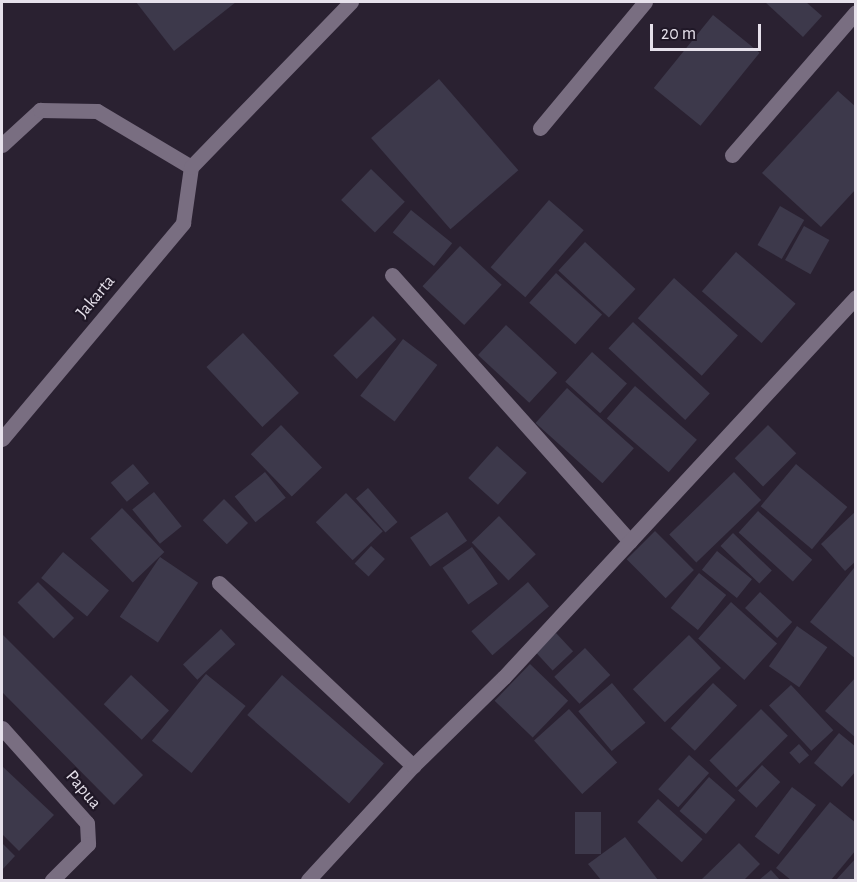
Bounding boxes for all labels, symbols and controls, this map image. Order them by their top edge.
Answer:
scale bar [653,12,764,50]
text: 20 m [661,25,696,43]
street label: Jakarta [72,271,120,323]
street label: Papua [61,766,105,814]

